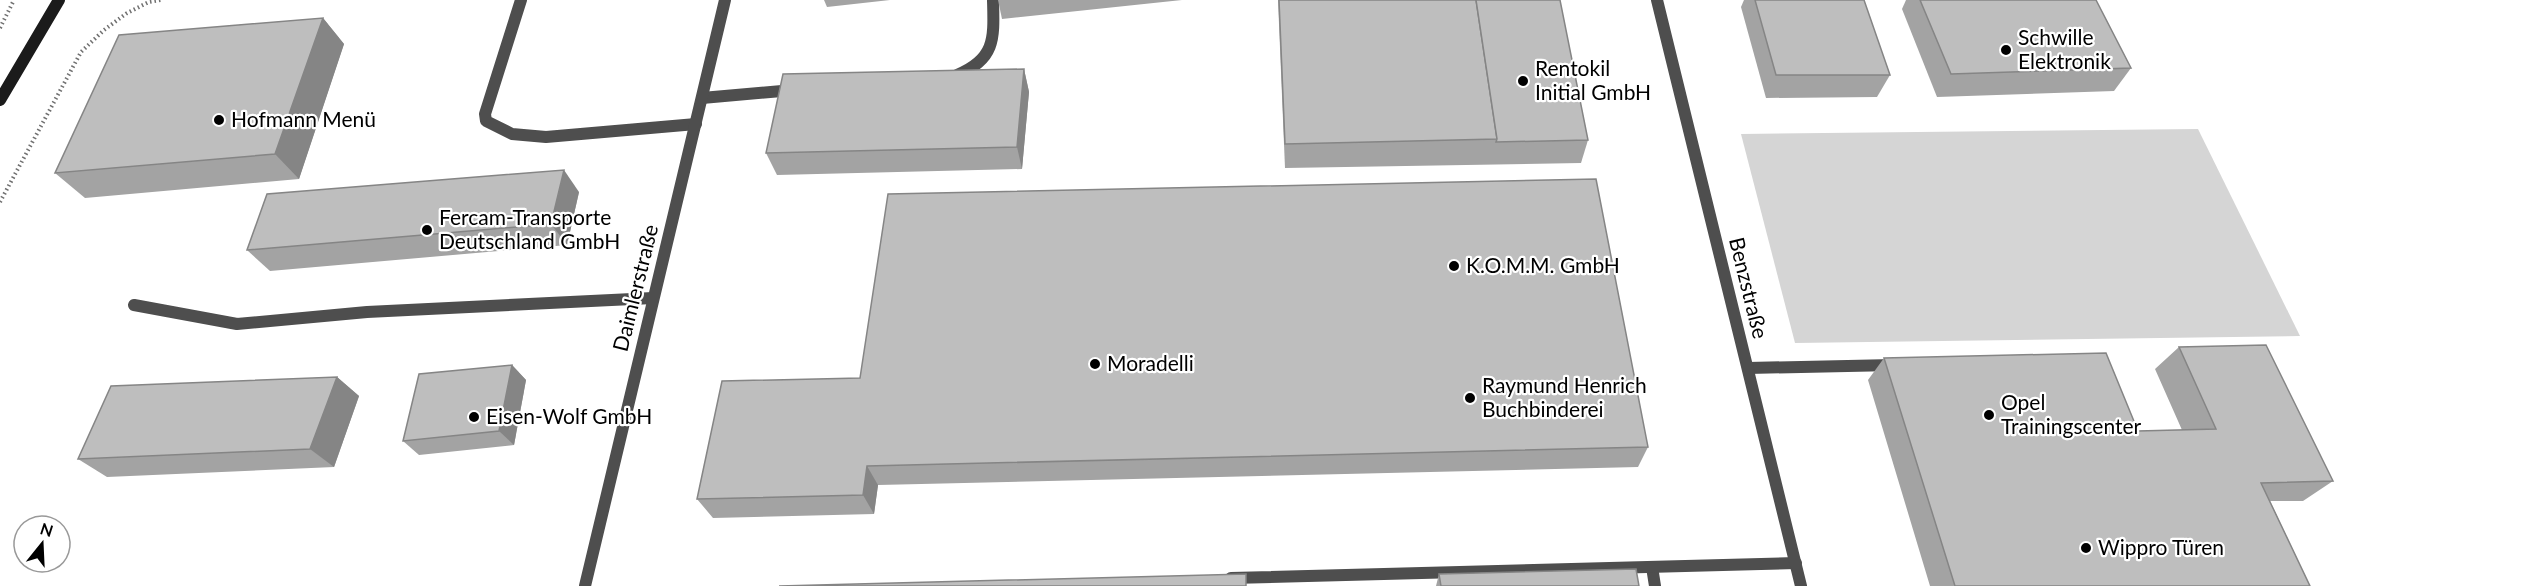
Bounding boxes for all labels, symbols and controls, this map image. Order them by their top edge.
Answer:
place label: Schwille Elektronik [2018,24,2111,73]
marker: Schwille Elektronik [1999,43,2013,57]
place label: Rentokil Initial GmbH [1535,55,1651,104]
marker: Rentokil Initial GmbH [1516,74,1530,88]
place label: Hofmann Menü [231,106,376,131]
marker: Hofmann Menü [212,113,226,127]
place label: Fercam-Transporte Deutschland GmbH [439,204,620,253]
street label: Daimlerstraße [607,222,662,354]
marker: Fercam-Transporte Deutschland GmbH [420,223,434,237]
street label: Benzstraße [1725,234,1774,341]
place label: K.O.M.M. GmbH [1466,252,1620,277]
marker: K.O.M.M. GmbH [1447,259,1461,273]
place label: Moradelli [1107,350,1194,375]
marker: Moradelli [1088,357,1102,371]
place label: Raymund Henrich Buchbinderei [1482,372,1647,421]
place label: Opel Trainingscenter [2001,389,2142,438]
marker: Raymund Henrich Buchbinderei [1463,391,1477,405]
place label: Eisen-Wolf GmbH [486,403,652,428]
marker: Opel Trainingscenter [1982,408,1996,422]
marker: Eisen-Wolf GmbH [467,410,481,424]
north arrow [12,514,72,574]
text: N [38,518,56,540]
place label: Wippro Türen [2098,534,2224,559]
marker: Wippro Türen [2079,541,2093,555]

